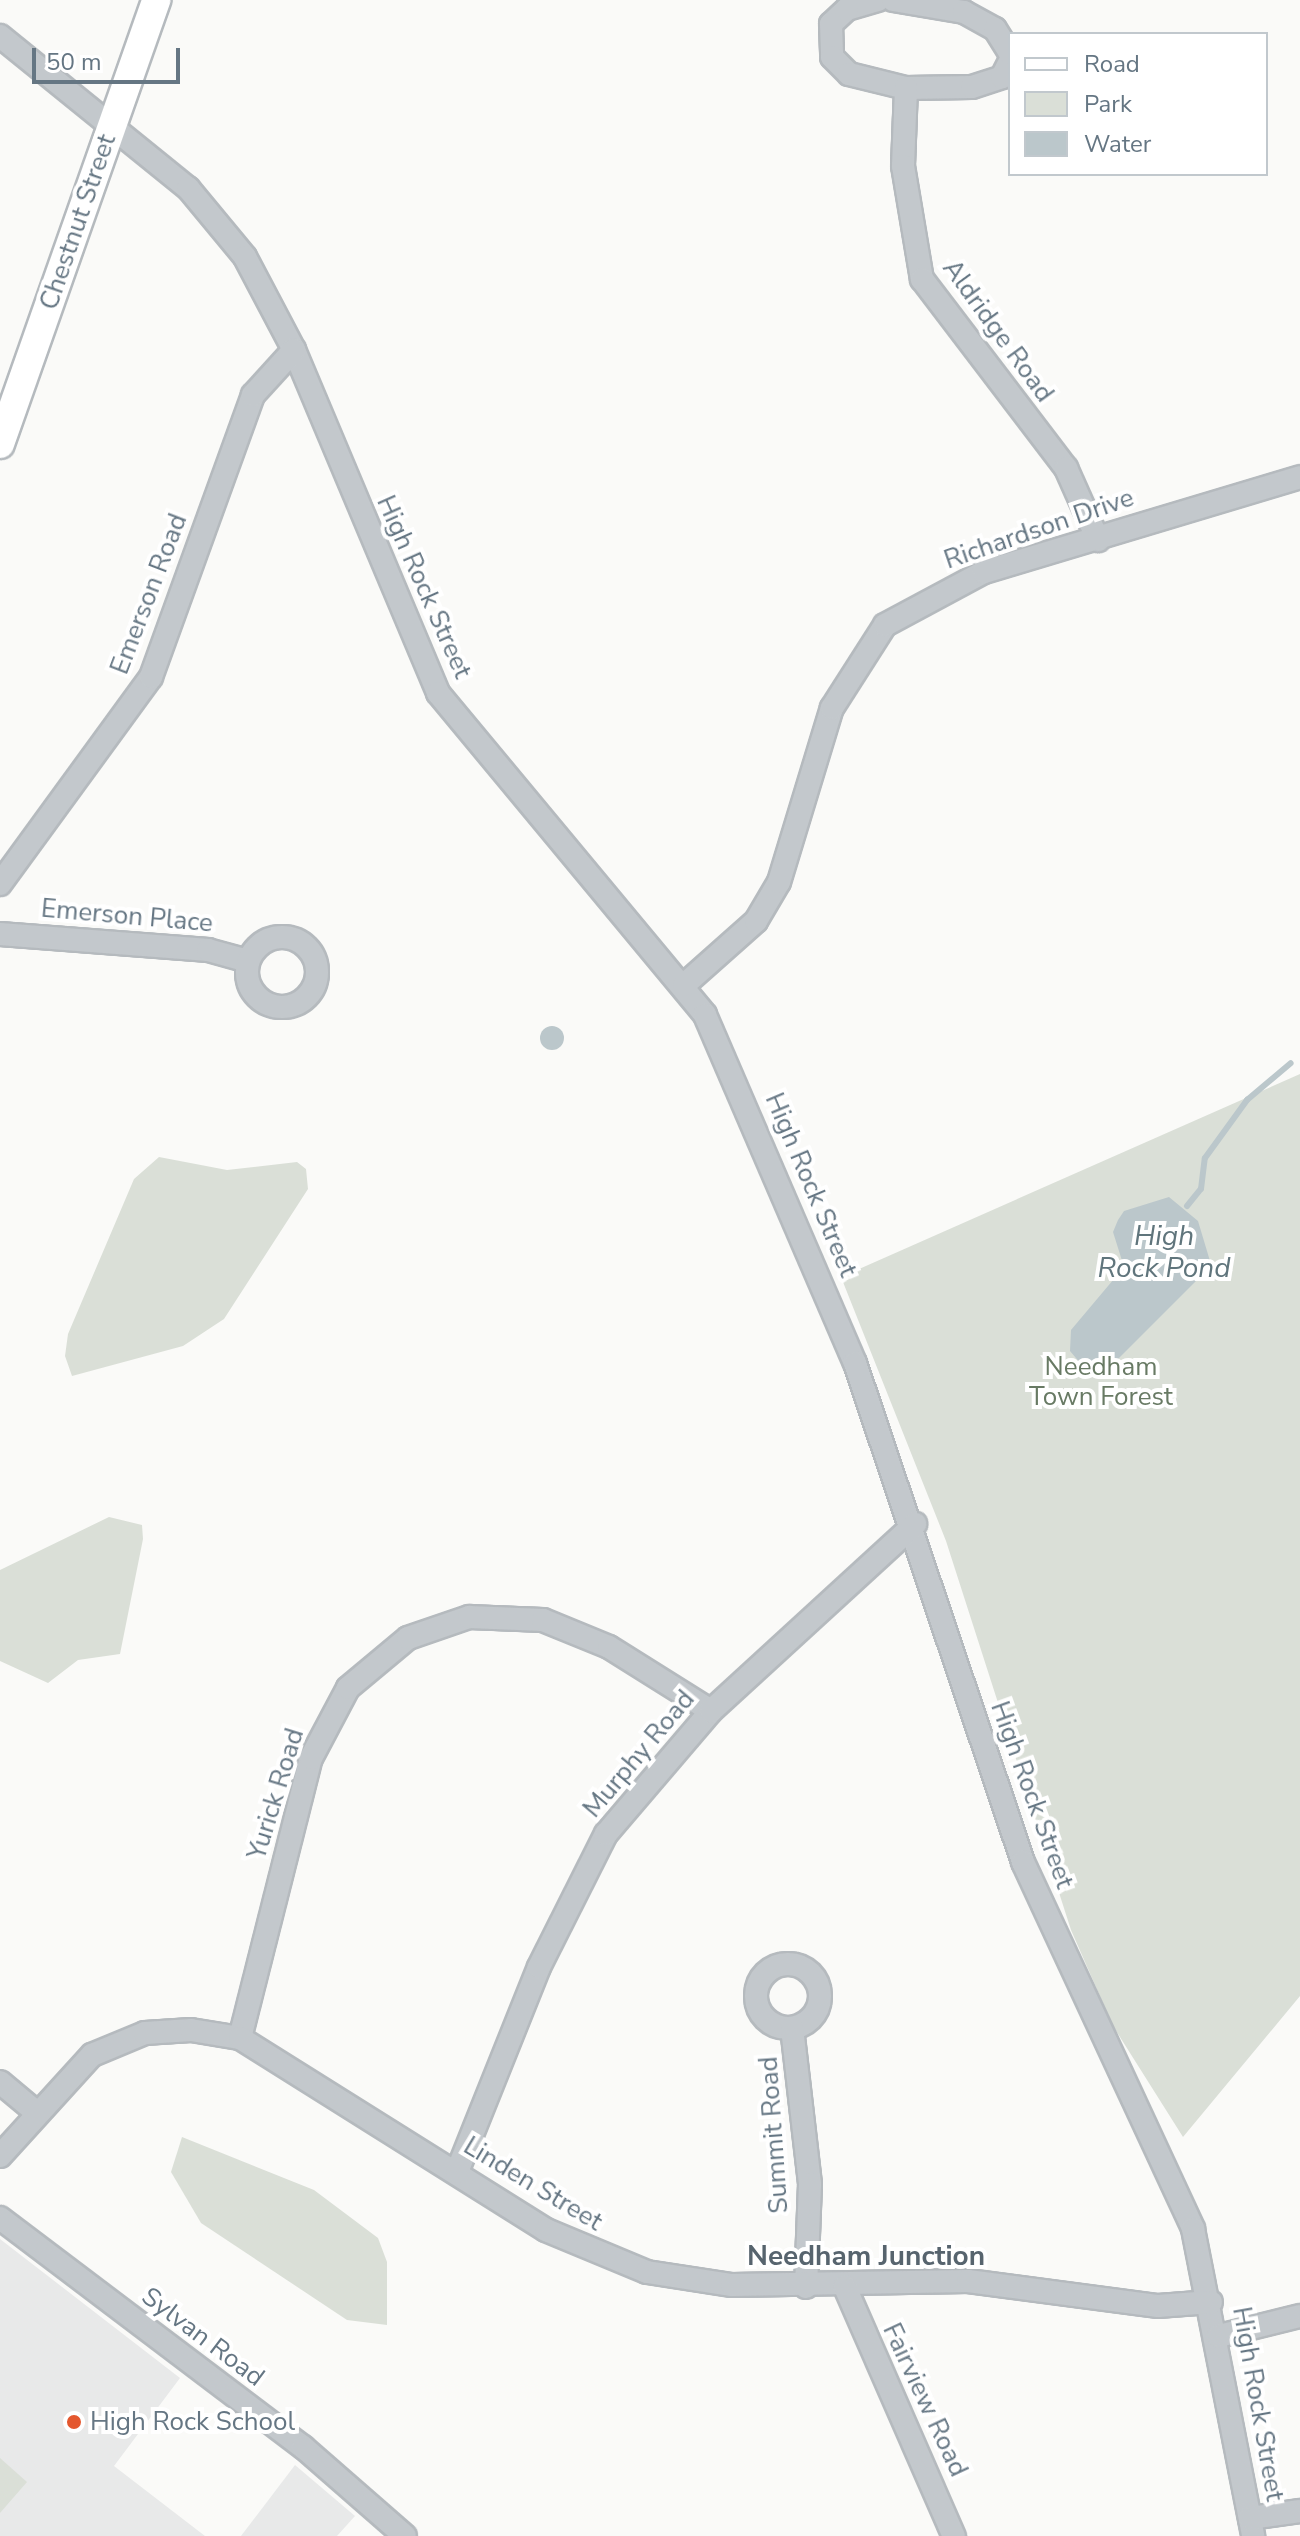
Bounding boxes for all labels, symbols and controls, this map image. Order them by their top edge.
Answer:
scale bar [36,32,184,82]
legend [1008,32,1268,176]
text: 50 m [46,46,102,78]
text: Road [1084,48,1140,80]
text: Park [1084,88,1132,120]
text: Water [1084,128,1151,160]
street label: Chestnut Street [33,130,123,314]
street label: Aldridge Road [936,254,1060,408]
street label: Richardson Drive [940,482,1138,576]
street label: High Rock Street [370,491,478,683]
street label: Emerson Road [104,509,194,679]
street label: Emerson Place [40,893,214,939]
street label: High Rock Street [758,1088,864,1282]
water label: High Rock Pond [1097,1219,1231,1285]
park label: Needham Town Forest [1029,1351,1173,1412]
street label: Murphy Road [577,1684,701,1824]
street label: High Rock Street [984,1697,1080,1893]
street label: Yurick Road [241,1725,311,1863]
street label: Summit Road [753,2055,795,2215]
street label: Linden Street [458,2130,608,2238]
district label: Needham Junction [747,2239,985,2273]
street label: Sylvan Road [136,2281,270,2393]
street label: High Rock Street [1226,2304,1290,2504]
street label: Fairview Road [876,2318,974,2482]
place label: High Rock School [90,2406,295,2438]
marker: High Rock School [65,2413,83,2431]

